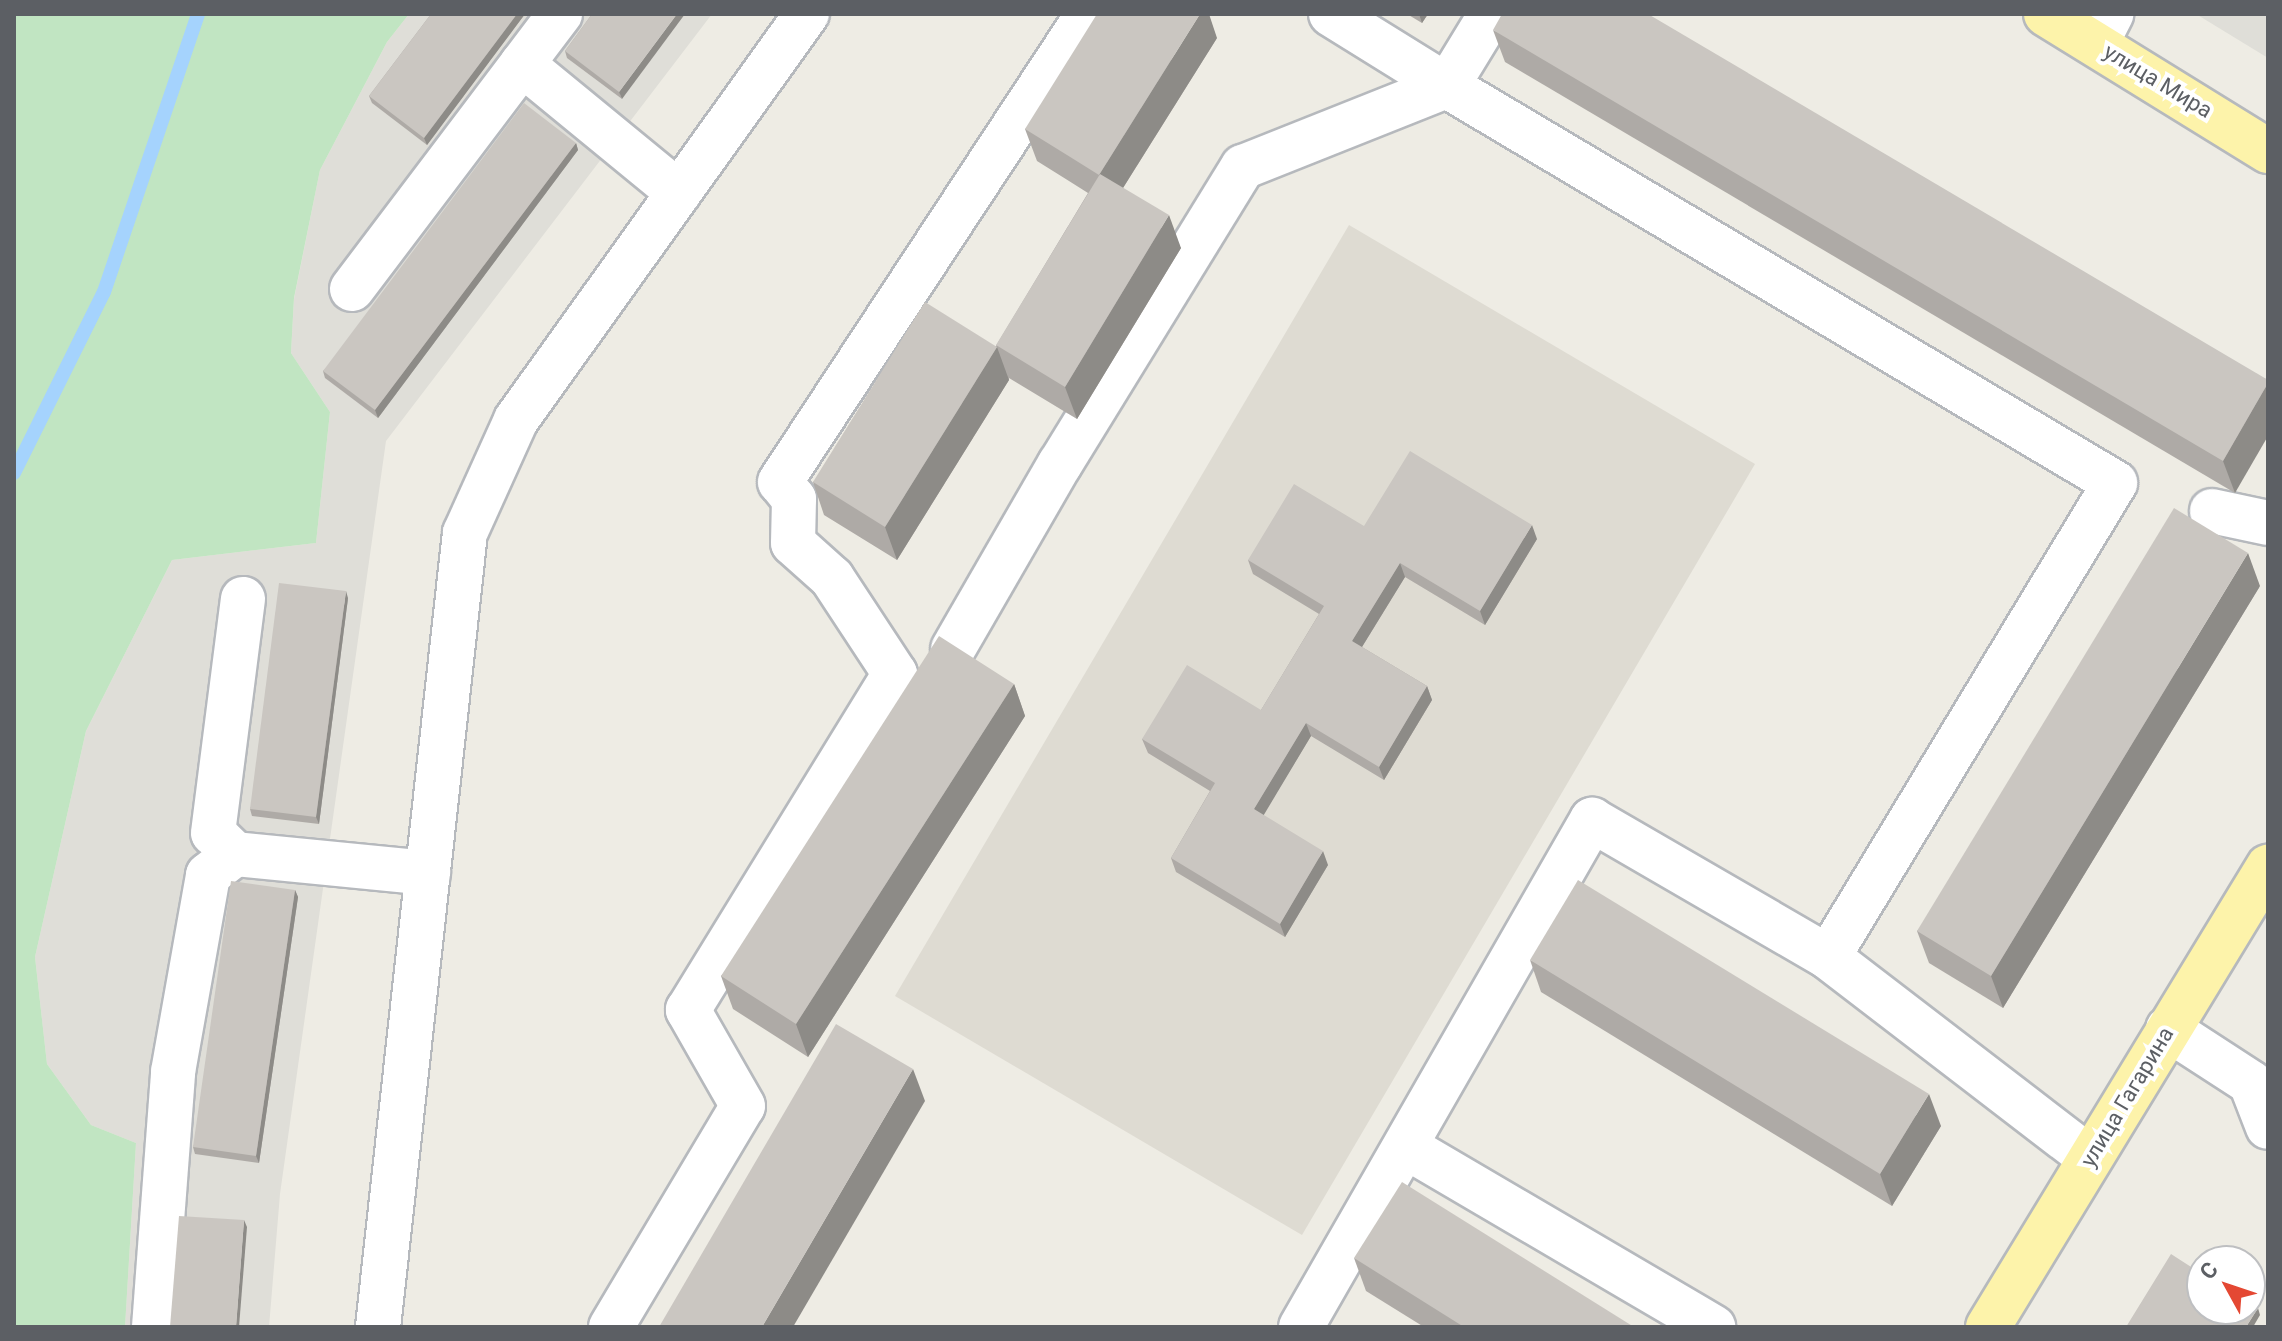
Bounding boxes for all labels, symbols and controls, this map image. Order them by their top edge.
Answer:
street label: улица Мира [2099,38,2217,124]
street label: улица Гагарина [2075,1022,2179,1172]
north arrow [2186,1245,2266,1325]
text: С [2195,1257,2223,1284]

